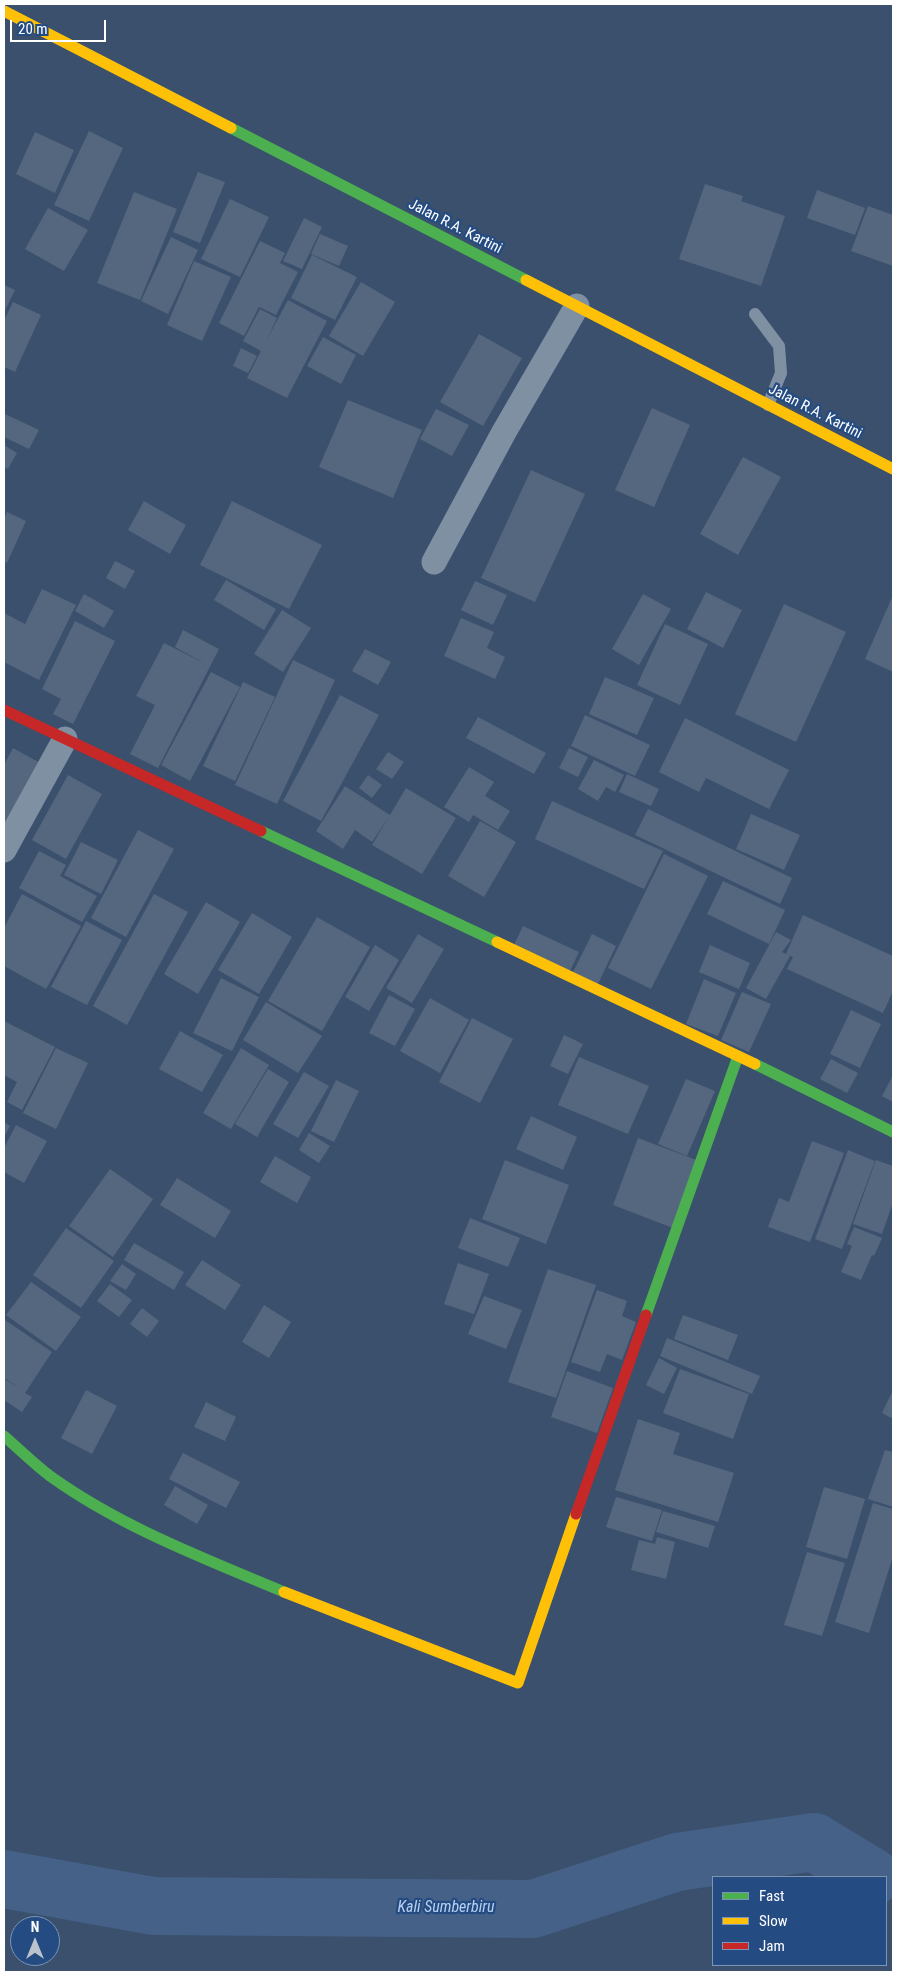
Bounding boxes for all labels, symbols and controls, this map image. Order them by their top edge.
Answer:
scale bar [12,10,109,42]
text: 20 m [18,20,48,38]
street label: Jalan R.A. Kartini [405,196,505,258]
street label: Jalan R.A. Kartini [765,381,865,443]
legend [712,1876,887,1966]
text: Fast [759,1887,784,1905]
water label: Kali Sumberbiru [398,1898,494,1918]
text: Slow [759,1912,788,1930]
north arrow [10,1916,60,1966]
text: N [31,1919,39,1935]
text: Jam [759,1937,785,1955]

